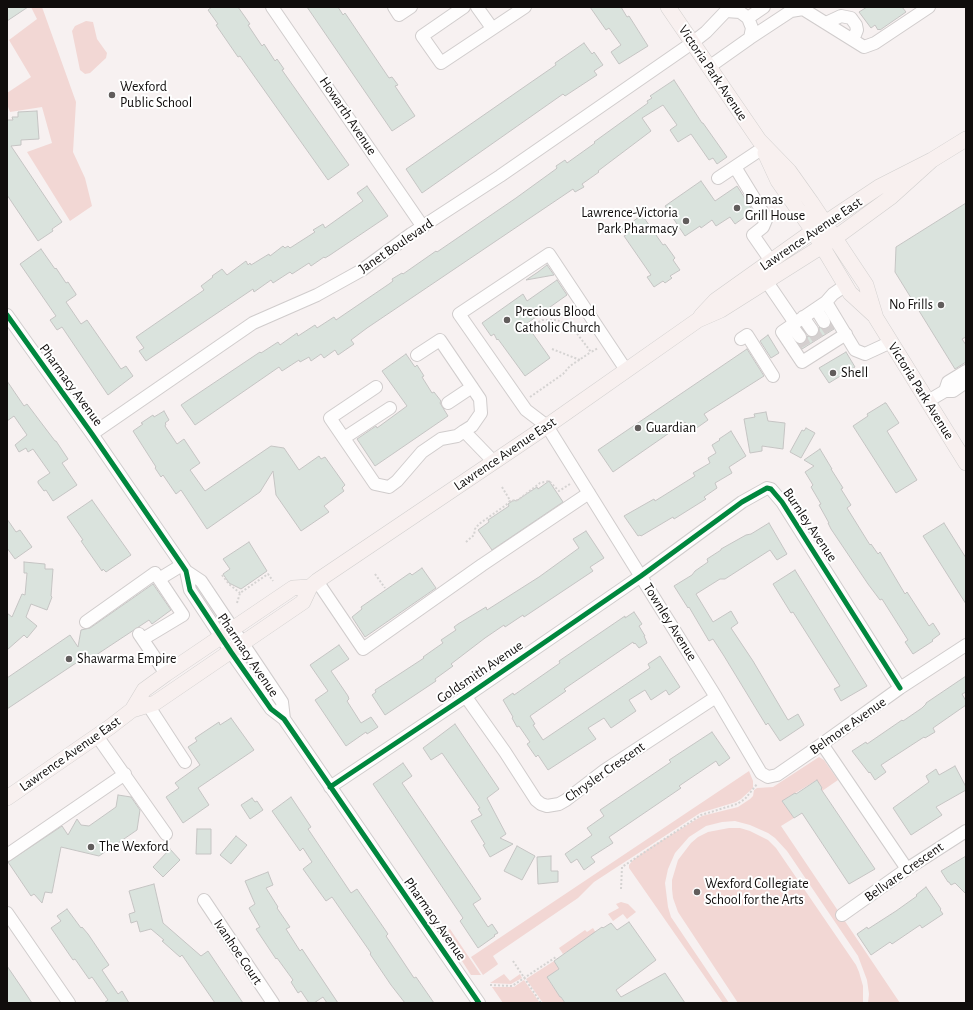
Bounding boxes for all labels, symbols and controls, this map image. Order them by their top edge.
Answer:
street label: Victoria Park Avenue [675,22,751,124]
street label: Howarth Avenue [316,74,380,158]
place label: Wexford Public School [120,79,192,112]
marker: Wexford Public School [107,90,117,100]
place label: Damas Grill House [745,192,805,224]
street label: Lawrence Avenue East [757,194,865,274]
marker: Damas Grill House [732,203,742,213]
place label: Lawrence-Victoria Park Pharmacy [581,205,678,238]
street label: Janet Boulevard [356,215,436,277]
marker: Lawrence-Victoria Park Pharmacy [681,216,691,226]
place label: No Frills [889,297,933,313]
marker: No Frills [936,300,946,310]
place label: Precious Blood Catholic Church [515,304,601,336]
marker: Precious Blood Catholic Church [502,315,512,325]
street label: Victoria Park Avenue [884,339,958,443]
street label: Pharmacy Avenue [36,341,106,429]
place label: Shell [841,365,868,381]
marker: Shell [828,368,838,378]
street label: Lawrence Avenue East [451,414,559,494]
place label: Guardian [646,420,696,436]
marker: Guardian [633,423,643,433]
street label: Burnley Avenue [779,485,841,565]
street label: Townley Avenue [639,580,701,664]
street label: Pharmacy Avenue [214,610,282,700]
street label: Goldsmith Avenue [434,637,526,707]
place label: Shawarma Empire [77,651,176,667]
marker: Shawarma Empire [64,654,74,664]
street label: Belmore Avenue [807,694,889,758]
street label: Lawrence Avenue East [16,713,124,795]
street label: Chrysler Crescent [562,738,648,806]
place label: The Wexford [99,839,169,855]
street label: Bellvare Crescent [861,839,947,905]
marker: The Wexford [86,842,96,852]
street label: Pharmacy Avenue [400,874,470,964]
place label: Wexford Collegiate School for the Arts [705,876,809,908]
marker: Wexford Collegiate School for the Arts [692,887,702,897]
street label: Ivanhoe Court [210,916,266,988]

